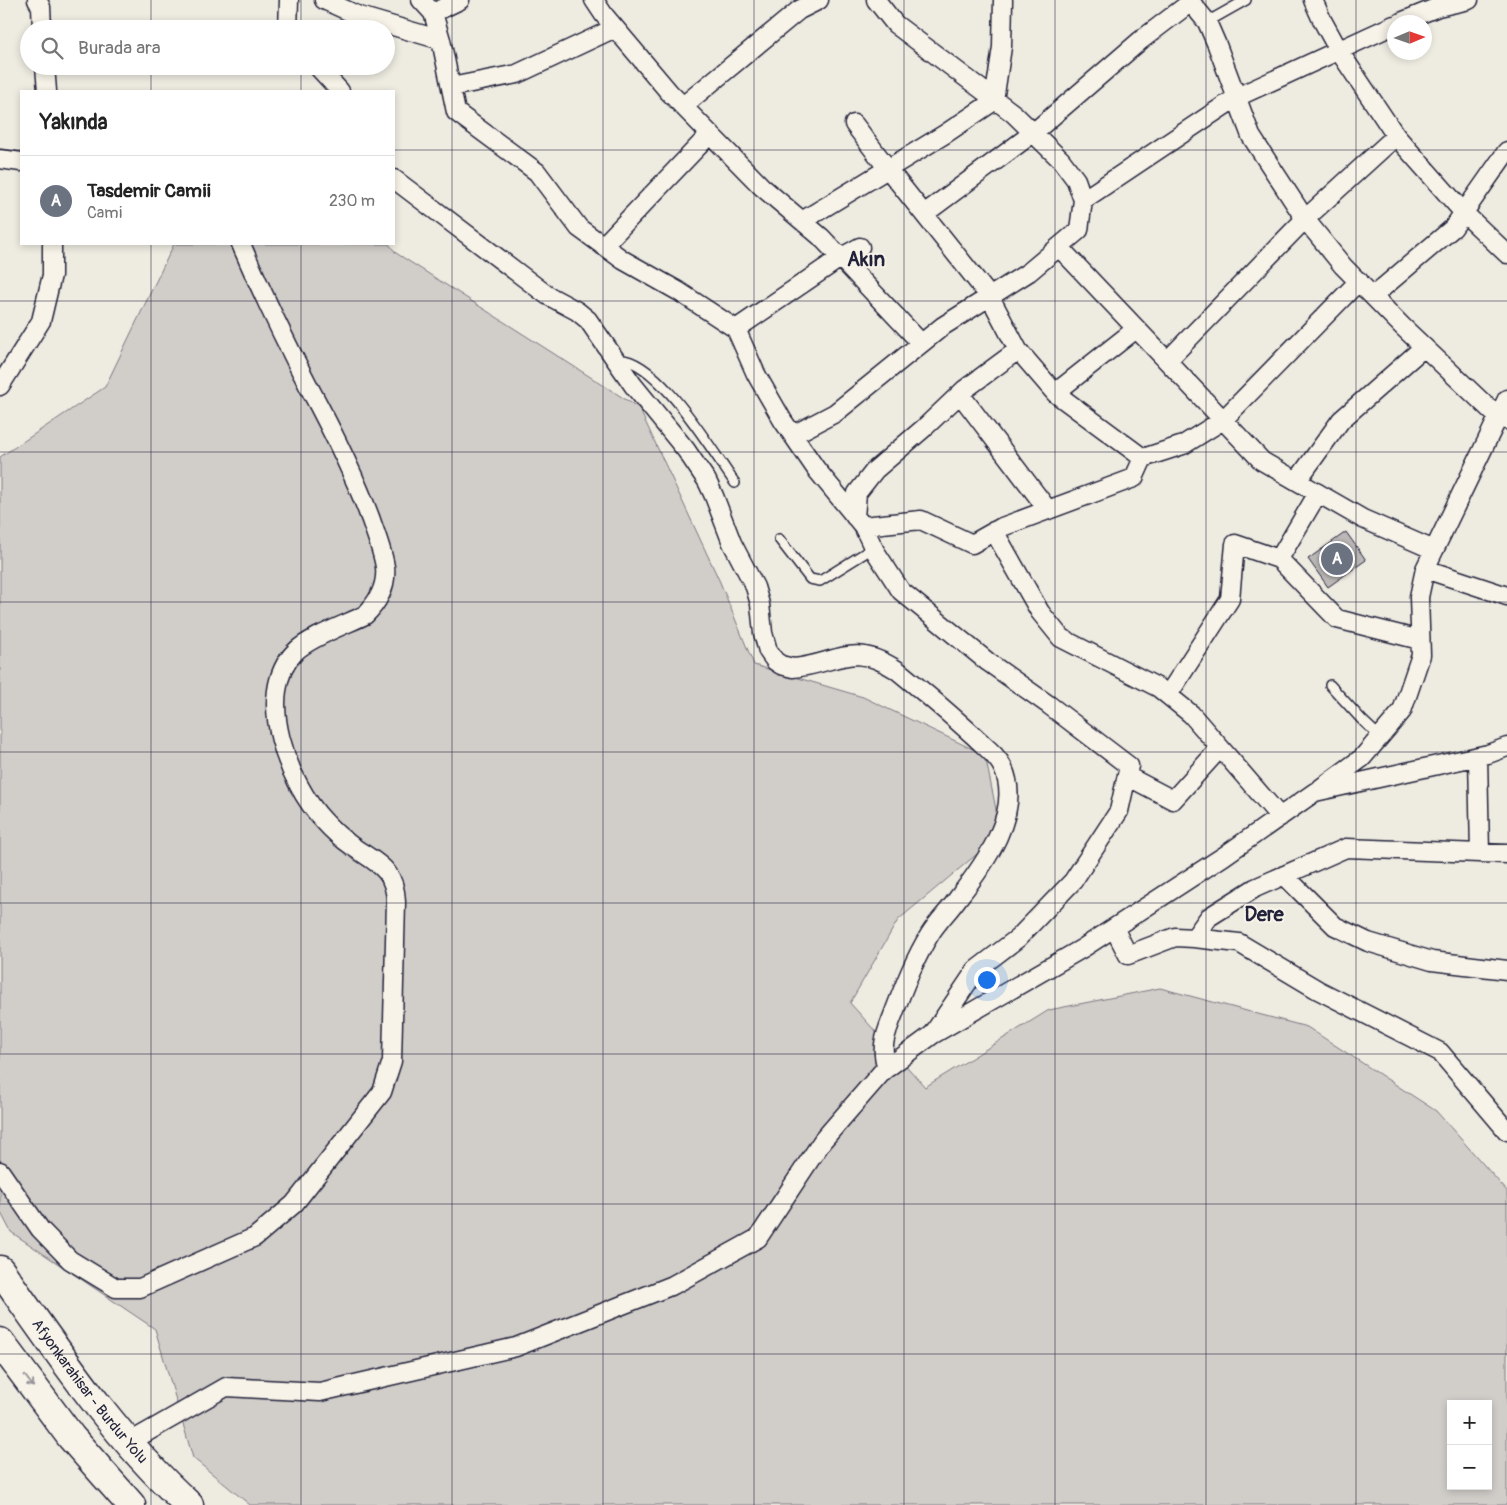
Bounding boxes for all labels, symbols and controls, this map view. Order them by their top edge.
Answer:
north arrow [1387,15,1432,60]
search box [20,20,395,75]
icon: search [38,34,66,62]
text: Burada ara [78,36,161,60]
text: Yakında [40,109,107,136]
text: Tasdemir Camii [87,179,211,203]
text: A [51,191,61,211]
text: 230 m [329,191,375,211]
text: Cami [87,203,122,223]
district label: Akın [847,247,885,272]
pin: A [1321,540,1353,578]
district label: Dere [1245,902,1285,927]
your location [974,967,1000,993]
street label: Afyonkarahisar - Burdur Yolu [28,1316,152,1468]
one-way arrow [24,1374,34,1388]
map controls [1447,1400,1492,1490]
button: + [1447,1400,1492,1445]
button: − [1447,1445,1492,1490]

